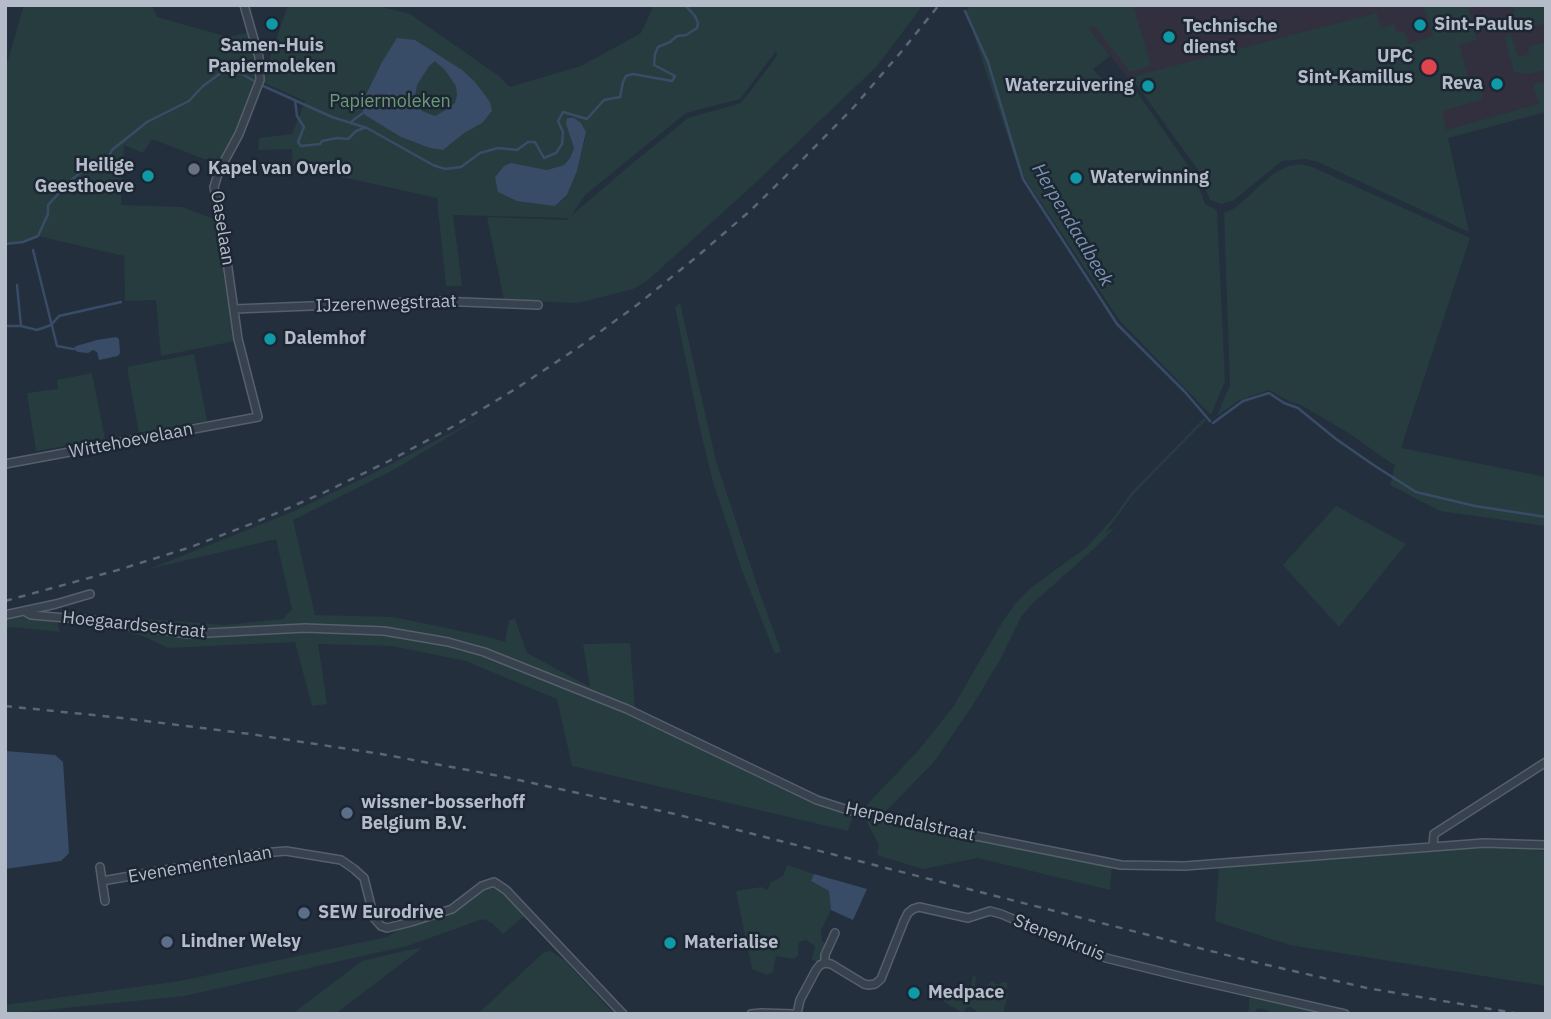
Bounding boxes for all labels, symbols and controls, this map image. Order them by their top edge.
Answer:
place label: Sint-Paulus [1434,14,1533,36]
marker: Samen-Huis Papiermoleken [264,16,280,32]
place label: Technische dienst [1183,16,1278,58]
marker: Sint-Paulus [1412,17,1428,33]
marker: Technische dienst [1161,29,1177,45]
place label: Samen-Huis Papiermoleken [208,35,336,78]
place label: UPC Sint-Kamillus [1298,46,1413,88]
marker: UPC Sint-Kamillus [1419,57,1439,77]
place label: Reva [1441,73,1483,95]
place label: Waterzuivering [1005,75,1134,97]
marker: Reva [1489,76,1505,92]
marker: Waterzuivering [1140,78,1156,94]
park label: Papiermoleken [329,91,451,113]
place label: Heilige Geesthoeve [35,155,134,198]
place label: Kapel van Overlo [208,158,351,180]
water label: Herpendaalbeek [1026,159,1118,291]
marker: Kapel van Overlo [186,161,202,177]
place label: Waterwinning [1090,167,1209,189]
marker: Heilige Geesthoeve [140,168,156,184]
marker: Waterwinning [1068,170,1084,186]
street label: Oaselaan [205,189,239,267]
street label: IJzerenwegstraat [315,291,457,317]
place label: Dalemhof [284,328,366,350]
marker: Dalemhof [262,331,278,347]
street label: Wittehoevelaan [67,418,195,464]
street label: Hoegaardsestraat [61,607,207,643]
place label: wissner-bosserhoff Belgium B.V. [361,792,525,834]
street label: Herpendalstraat [843,798,977,846]
marker: wissner-bosserhoff Belgium B.V. [339,805,355,821]
street label: Evenementenlaan [126,842,274,888]
place label: SEW Eurodrive [318,902,444,924]
marker: SEW Eurodrive [296,905,312,921]
street label: Stenenkruis [1010,910,1108,966]
place label: Lindner Welsy [181,931,301,953]
place label: Materialise [684,932,778,954]
marker: Lindner Welsy [159,934,175,950]
marker: Materialise [662,935,678,951]
place label: Medpace [928,982,1004,1004]
marker: Medpace [906,985,922,1001]

